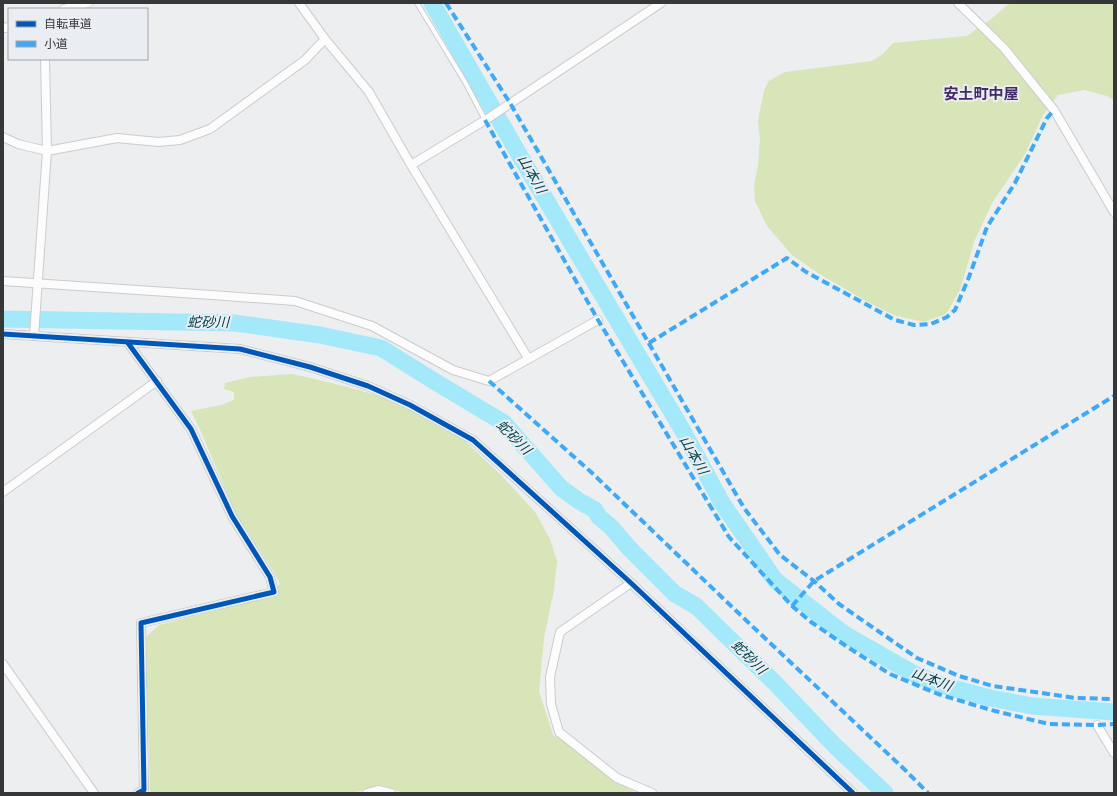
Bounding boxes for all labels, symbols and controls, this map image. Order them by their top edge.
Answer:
legend [8,8,148,60]
text: 自転車道 [44,17,92,31]
text: 小道 [44,37,68,51]
district label: 安土町中屋 [943,85,1019,102]
water label: 山本川 [515,152,550,198]
water label: 蛇砂川 [187,314,231,330]
water label: 蛇砂川 [493,416,536,459]
water label: 山本川 [677,433,712,479]
water label: 蛇砂川 [728,637,771,679]
water label: 山本川 [910,664,956,695]

